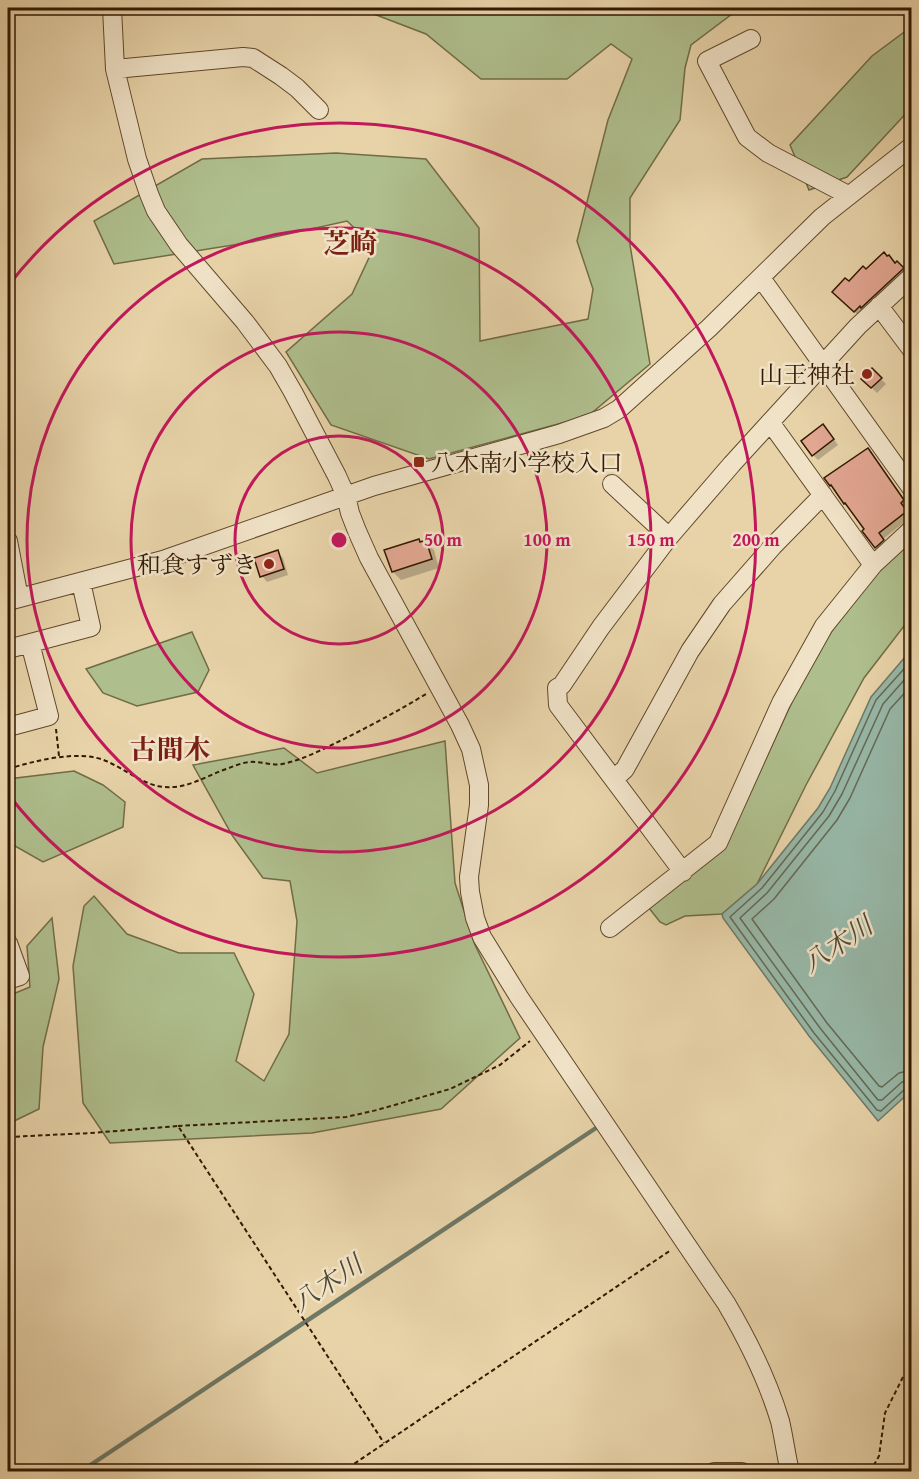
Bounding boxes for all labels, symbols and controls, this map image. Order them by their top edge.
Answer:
district label: 芝崎 [323,223,377,263]
place label: 山王神社 [759,357,855,392]
marker: 山王神社 [860,367,874,381]
place label: 八木南小学校入口 [431,445,623,480]
marker: 八木南小学校入口 [412,455,426,469]
text: 50 m [424,526,463,553]
text: 100 m [523,526,571,553]
text: 150 m [627,526,675,553]
text: 200 m [732,526,780,553]
centre of rings [329,530,349,550]
place label: 和食すずき [137,547,257,582]
marker: 和食すずき [262,557,276,571]
district label: 古間木 [130,729,211,769]
water label: 八木川 [794,904,883,982]
water label: 八木川 [284,1243,373,1321]

